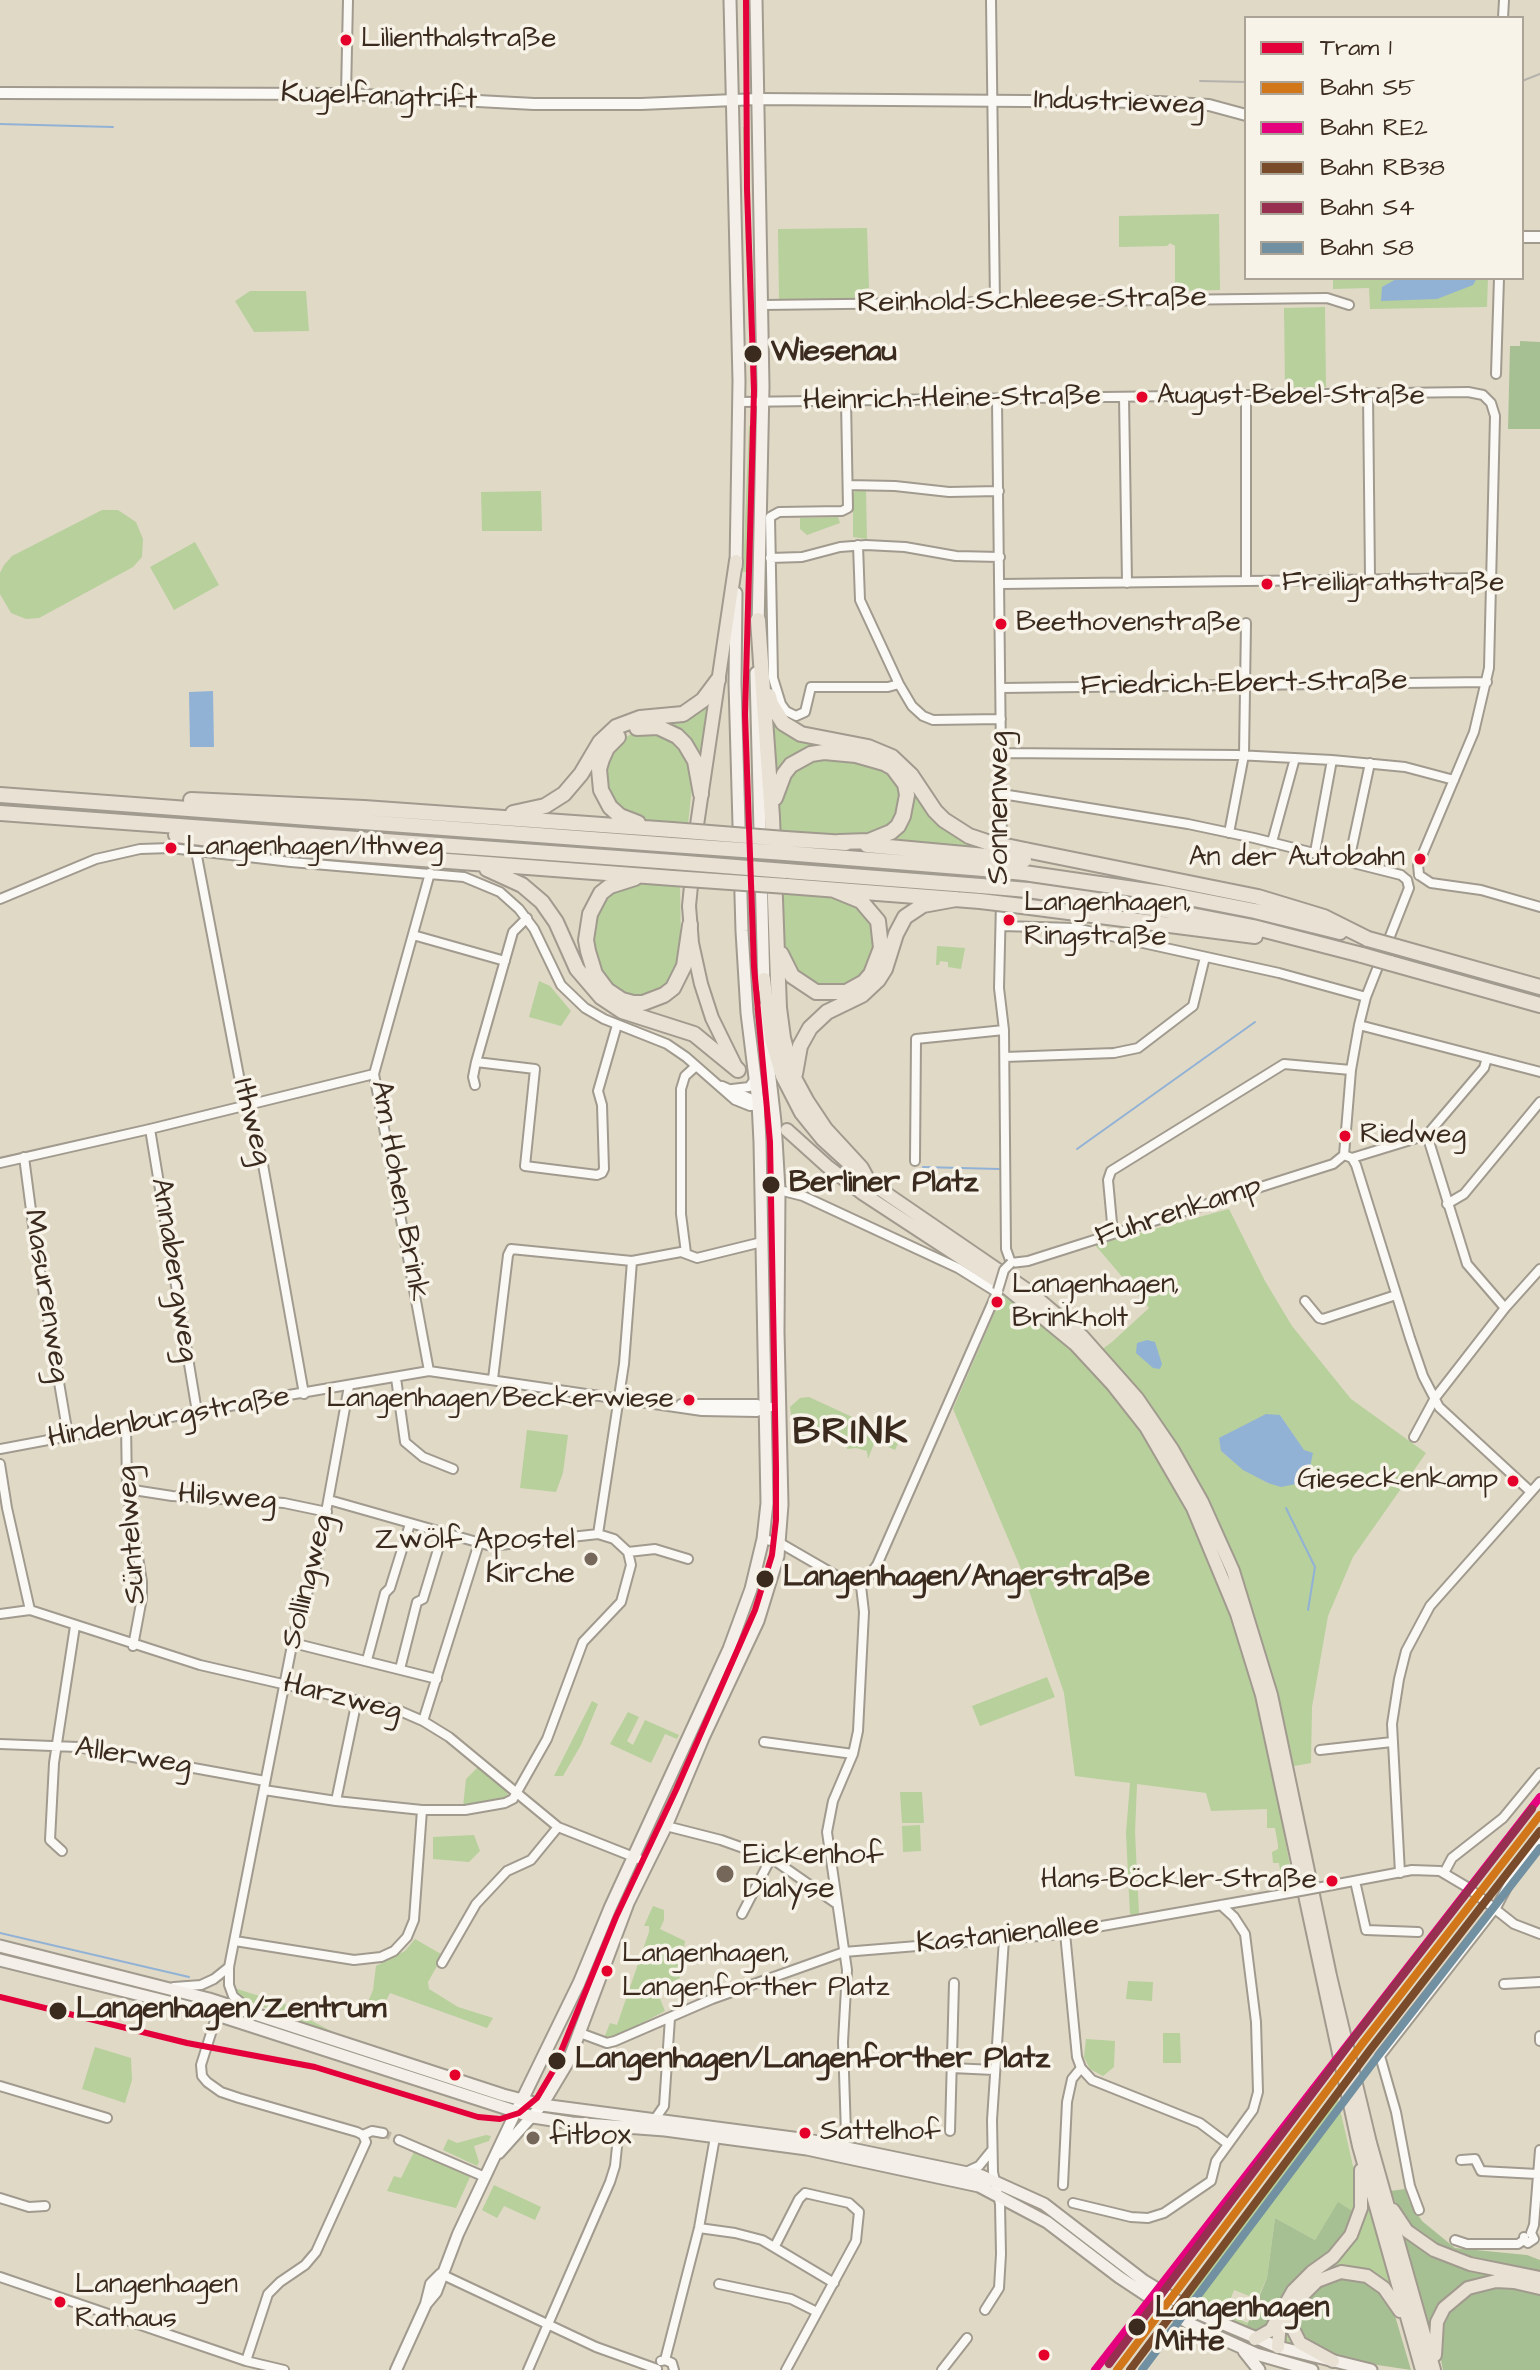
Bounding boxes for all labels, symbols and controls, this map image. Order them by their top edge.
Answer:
legend [1244,16,1524,280]
place label: Lilienthalstraße [361,23,556,57]
text: Tram 1 [1320,31,1392,65]
marker: Lilienthalstraße [338,32,354,48]
text: Bahn S5 [1320,71,1415,105]
street label: Kugelfangtrift [280,77,478,119]
street label: Industrieweg [1033,83,1205,125]
text: Bahn RE2 [1320,111,1428,145]
text: Bahn RB38 [1320,151,1445,185]
text: Bahn S4 [1320,191,1415,225]
text: Bahn S8 [1320,231,1414,265]
street label: Reinhold-Schleese-Straße [857,281,1207,323]
place label: Wiesenau [771,336,897,372]
marker: Wiesenau [742,343,764,365]
street label: Heinrich-Heine-Straße [802,379,1102,421]
place label: August-Bebel-Straße [1157,380,1425,414]
marker: August-Bebel-Straße [1134,389,1150,405]
place label: Freiligrathstraße [1282,567,1504,601]
marker: Freiligrathstraße [1259,576,1275,592]
place label: Beethovenstraße [1016,607,1241,641]
marker: Beethovenstraße [993,616,1009,632]
street label: Friedrich-Ebert-Straße [1080,664,1408,706]
street label: Sonnenweg [983,731,1019,885]
place label: Langenhagen/Ithweg [186,831,443,865]
marker: Langenhagen/Ithweg [163,840,179,856]
place label: An der Autobahn [1189,842,1405,876]
marker: An der Autobahn [1412,851,1428,867]
place label: Langenhagen, Ringstraße [1024,887,1192,953]
marker: Langenhagen, Ringstraße [1001,912,1017,928]
street label: Ithweg [223,1075,279,1169]
street label: Am Hohen Brink [361,1078,435,1304]
place label: Riedweg [1360,1119,1466,1153]
marker: Riedweg [1337,1128,1353,1144]
place label: Berliner Platz [789,1167,978,1203]
street label: Fuhrenkamp [1091,1169,1267,1257]
marker: Berliner Platz [760,1174,782,1196]
street label: Annabergweg [141,1176,205,1364]
street label: Masurenweg [14,1207,76,1385]
place label: Langenhagen, Brinkholt [1012,1269,1180,1335]
marker: Langenhagen, Brinkholt [989,1294,1005,1310]
street label: Hindenburgstraße [45,1380,293,1458]
place label: Langenhagen/Beckerwiese [327,1383,674,1417]
marker: Langenhagen/Beckerwiese [681,1392,697,1408]
district label: BRINK [793,1412,909,1458]
place label: Gieseckenkamp [1297,1464,1498,1498]
street label: Süntelweg [110,1465,156,1605]
marker: Gieseckenkamp [1505,1473,1521,1489]
street label: Hilsweg [177,1478,277,1520]
street label: Sollingweg [275,1511,343,1653]
place label: Zwölf Apostel Kirche [375,1524,575,1594]
marker: Zwölf Apostel Kirche [582,1550,600,1568]
place label: Langenhagen/Angerstraße [783,1561,1150,1597]
marker: Langenhagen/Angerstraße [754,1568,776,1590]
street label: Harzweg [279,1667,405,1731]
street label: Allerweg [72,1731,194,1785]
place label: Eickenhof Dialyse [743,1839,883,1910]
marker: Eickenhof Dialyse [714,1863,736,1885]
place label: Hans-Böckler-Straße [1041,1864,1317,1898]
marker: Hans-Böckler-Straße [1324,1873,1340,1889]
street label: Kastanienallee [915,1908,1101,1964]
place label: Langenhagen, Langenforther Platz [622,1938,890,2004]
marker: Langenhagen, Langenforther Platz [599,1963,615,1979]
place label: Langenhagen/Zentrum [76,1993,386,2029]
marker: Langenhagen/Zentrum [47,2000,69,2022]
place label: Langenhagen/Langenforther Platz [575,2043,1050,2079]
marker: Langenhagen/Langenforther Platz [546,2050,568,2072]
unlabelled marker [447,2067,463,2083]
place label: Sattelhof [820,2116,941,2150]
place label: fitbox [549,2120,631,2156]
marker: Sattelhof [797,2125,813,2141]
marker: fitbox [524,2129,542,2147]
place label: Langenhagen Rathaus [75,2269,238,2335]
place label: Langenhagen Mitte [1155,2292,1330,2362]
marker: Langenhagen Rathaus [52,2294,68,2310]
marker: Langenhagen Mitte [1126,2316,1148,2338]
unlabelled marker [1036,2347,1052,2363]

